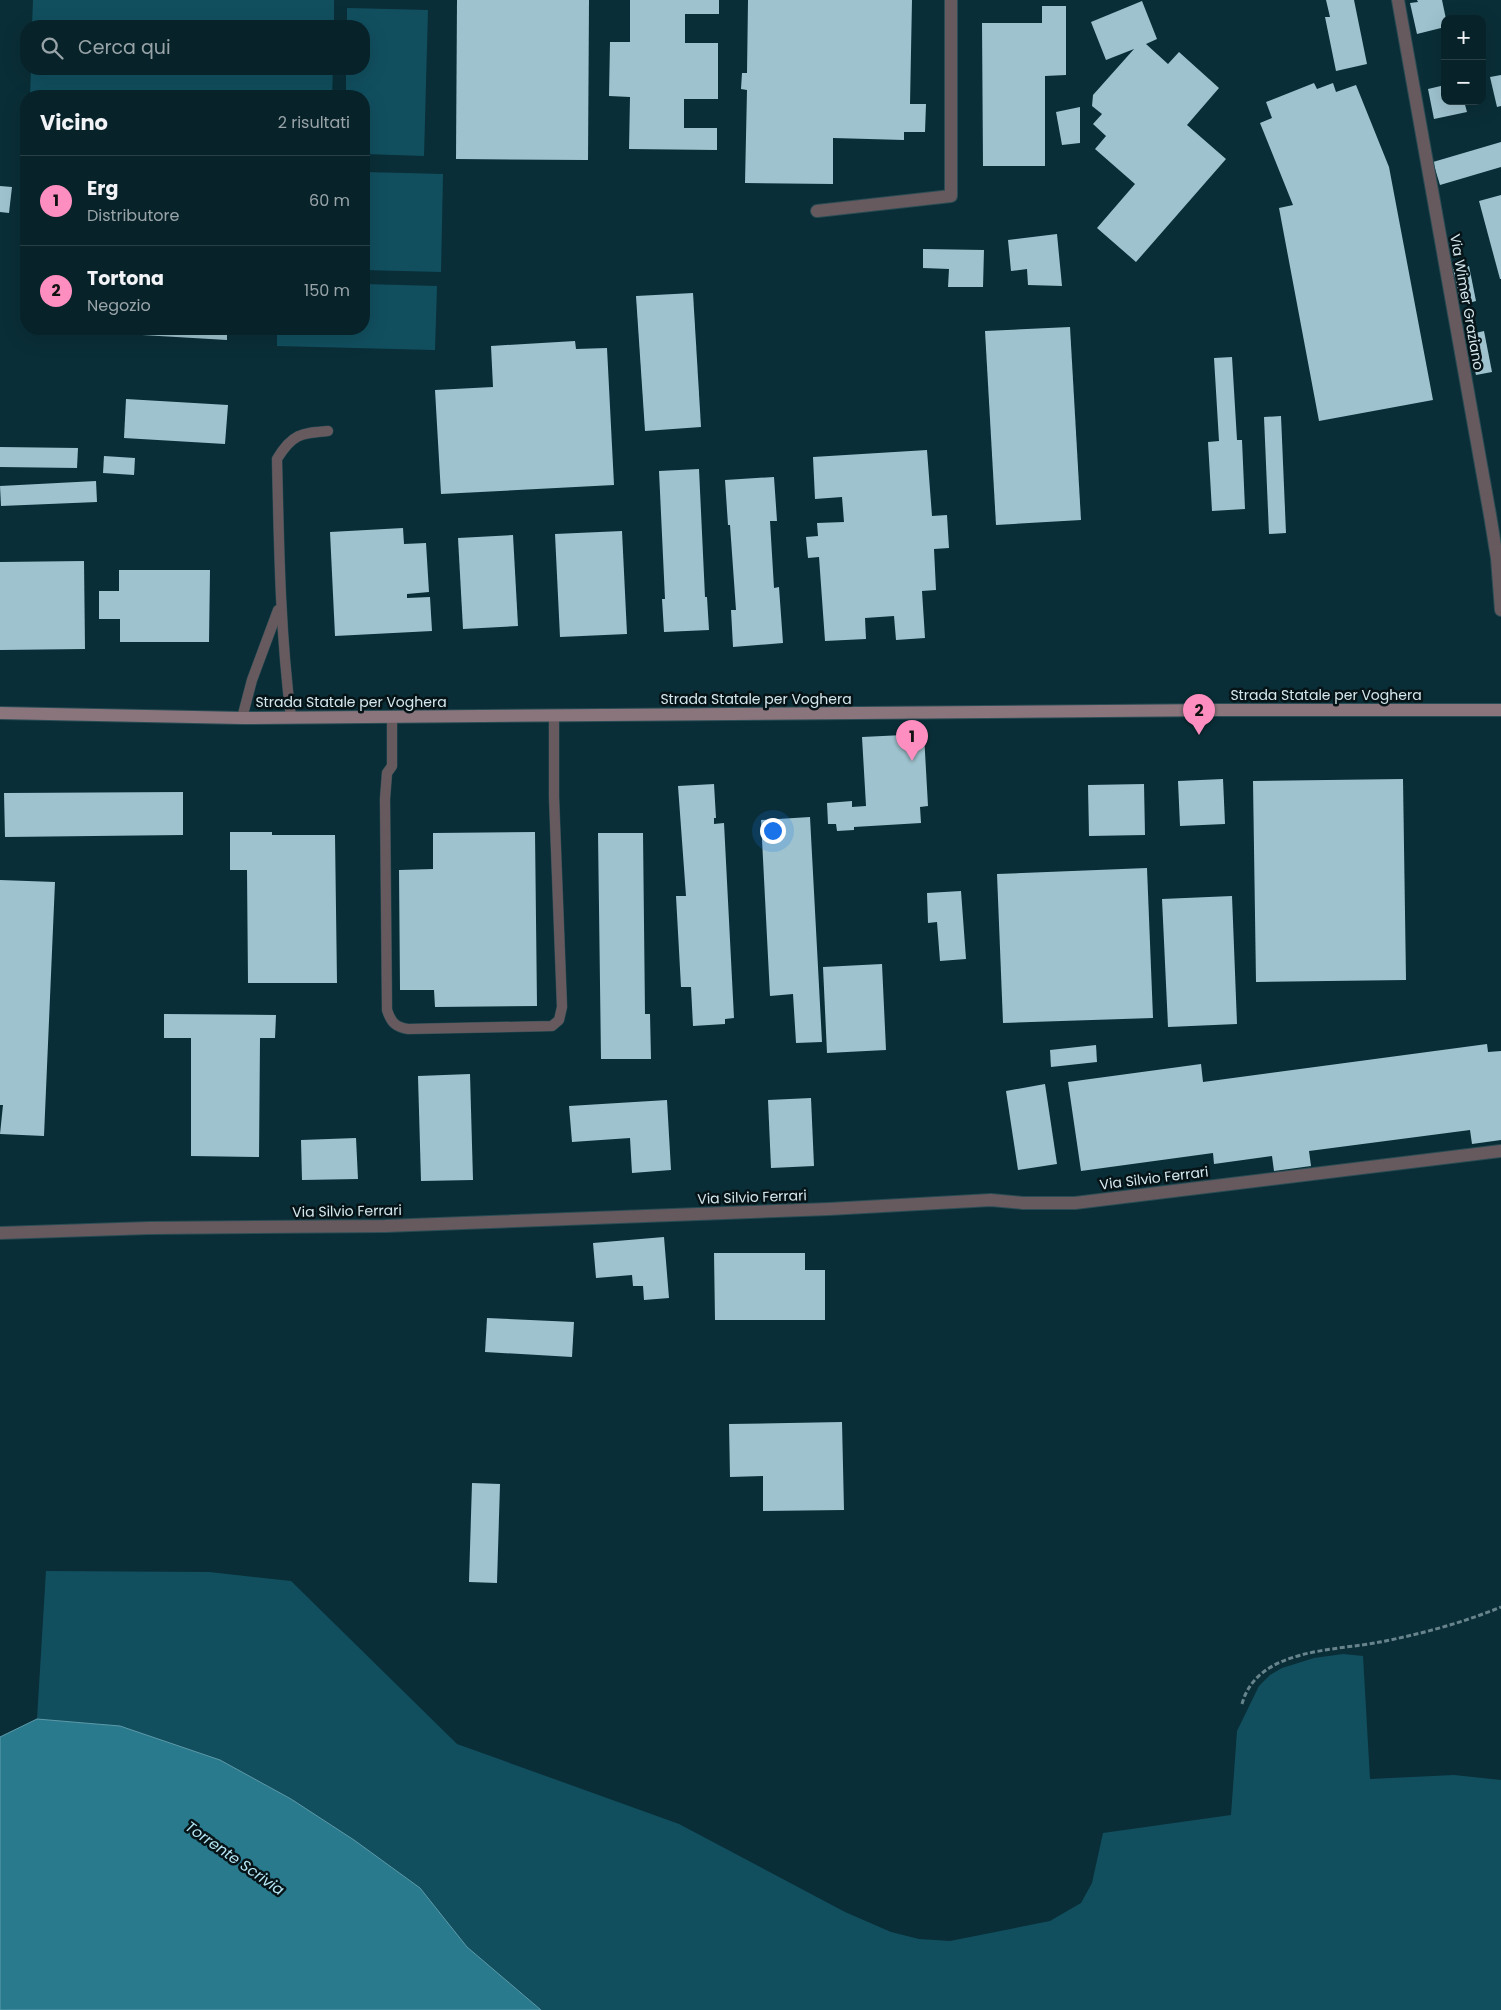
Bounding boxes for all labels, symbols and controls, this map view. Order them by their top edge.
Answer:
map controls [1441,15,1486,105]
button: + [1441,15,1486,60]
search box [20,20,370,75]
icon: search [38,34,66,62]
text: Cerca qui [78,34,171,61]
button: − [1441,60,1486,105]
text: Vicino [40,108,108,137]
text: 2 risultati [278,111,350,134]
text: Erg [87,175,118,202]
text: 1 [53,189,59,212]
text: 60 m [309,189,350,212]
text: Distributore [87,204,179,227]
street label: Via Wimer Graziano [1445,232,1489,372]
text: Tortona [87,265,164,292]
text: 2 [51,279,61,302]
text: 150 m [304,279,350,302]
text: Negozio [87,294,151,317]
street label: Strada Statale per Voghera [1230,685,1422,705]
street label: Strada Statale per Voghera [660,689,852,709]
street label: Strada Statale per Voghera [255,692,447,712]
pin: 2 [1183,694,1215,735]
pin: 1 [896,720,928,761]
your location [760,818,786,844]
street label: Via Silvio Ferrari [1098,1161,1210,1195]
street label: Via Silvio Ferrari [697,1185,807,1209]
street label: Via Silvio Ferrari [292,1200,402,1222]
water label: Torrente Scrivia [181,1816,289,1900]

